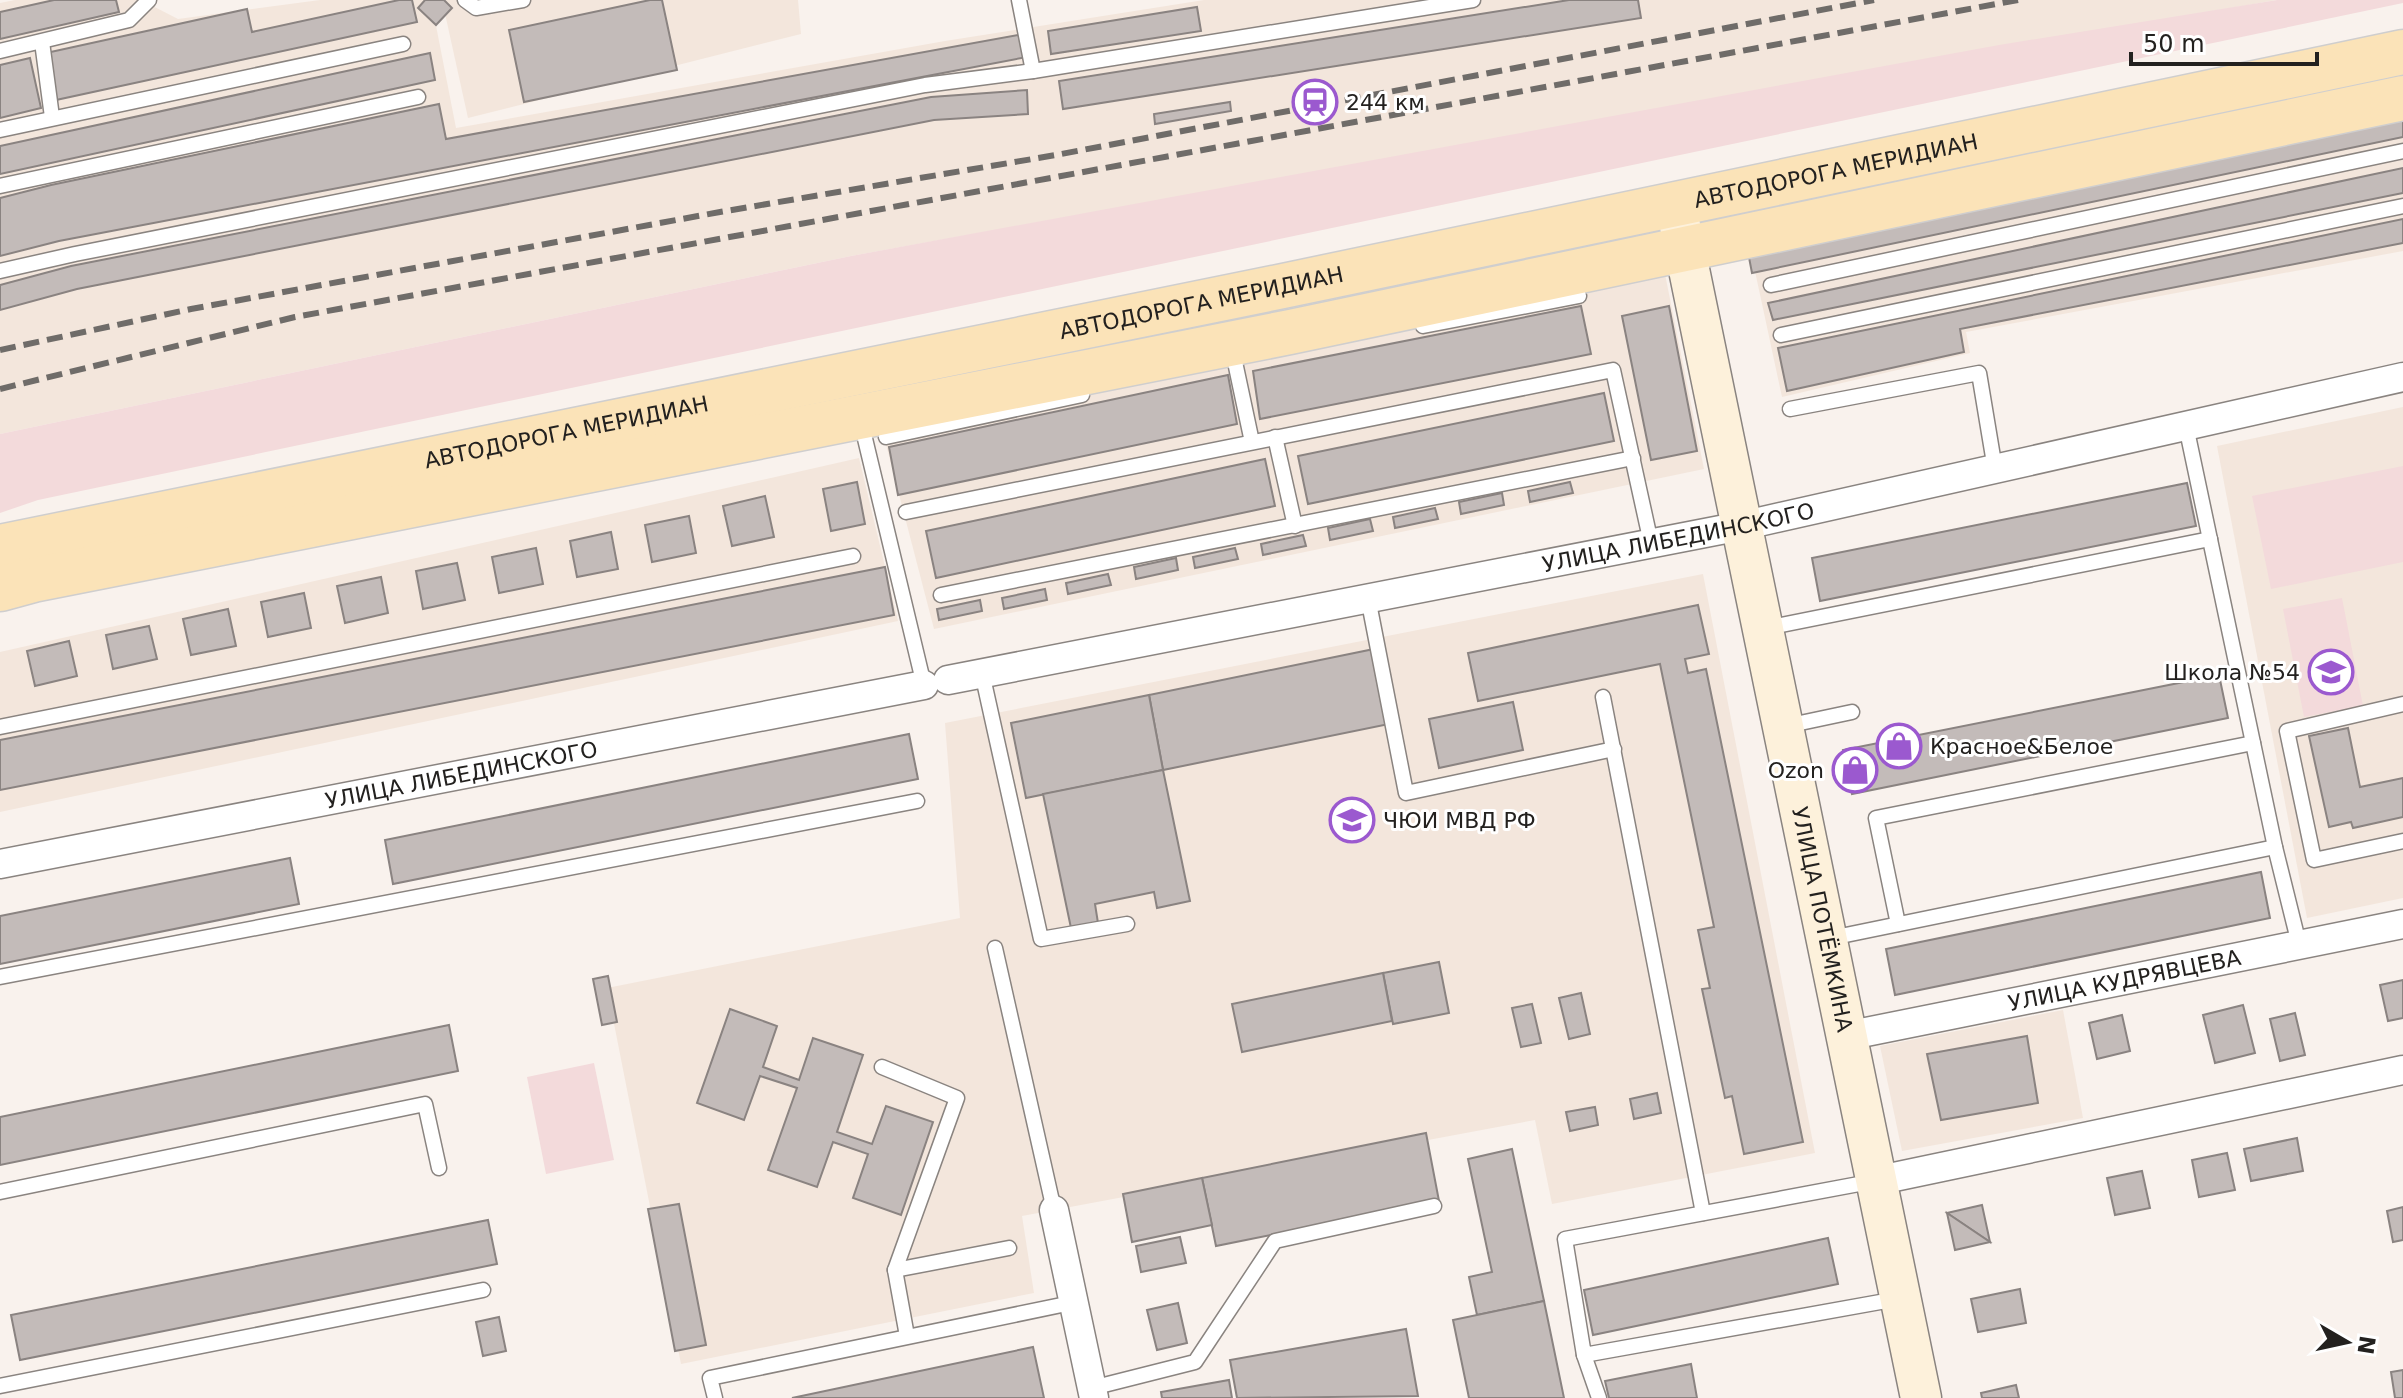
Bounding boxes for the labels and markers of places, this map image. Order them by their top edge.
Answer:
station icon: 244 км [1291,78,1339,126]
place label: 244 км [1346,90,1425,115]
school or university icon: Школа №54 [2307,648,2355,696]
place label: Школа №54 [2164,660,2300,685]
shop icon: Красное&Белое [1875,722,1923,770]
place label: Красное&Белое [1930,734,2113,759]
shop icon: Ozon [1831,746,1879,794]
place label: Ozon [1768,758,1824,783]
school or university icon: ЧЮИ МВД РФ [1328,796,1376,844]
place label: ЧЮИ МВД РФ [1383,808,1536,833]

